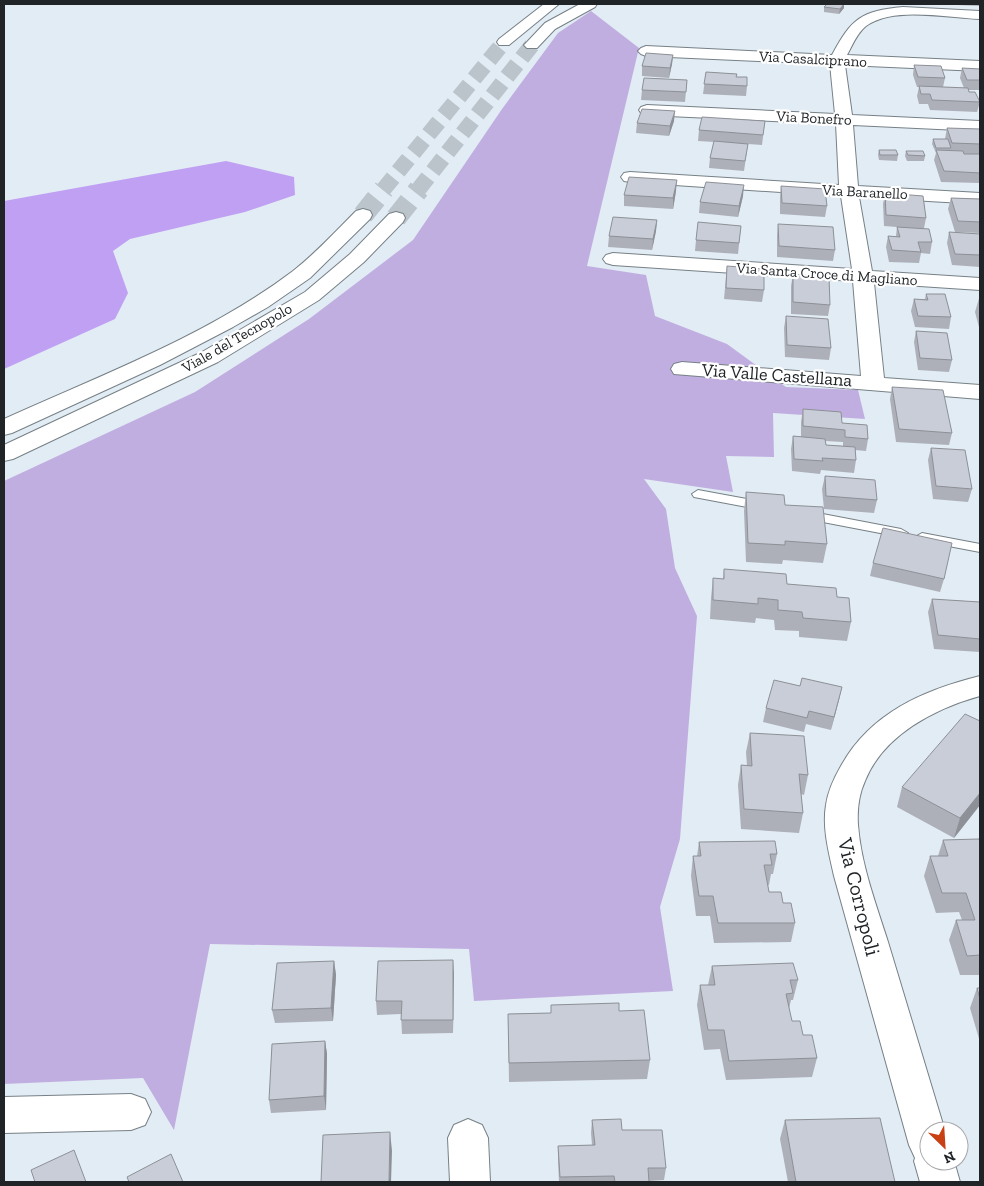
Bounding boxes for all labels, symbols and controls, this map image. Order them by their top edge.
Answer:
street label: Via Casalciprano [757,47,868,71]
street label: Via Bonefro [775,107,852,129]
street label: Via Baranello [821,181,908,203]
street label: Via Santa Croce di Magliano [735,259,918,289]
street label: Viale del Tecnopolo [178,299,295,377]
street label: Via Valle Castellana [700,359,853,391]
street label: Via Corropoli [833,834,886,958]
north arrow [919,1121,969,1171]
text: N [941,1147,958,1167]

